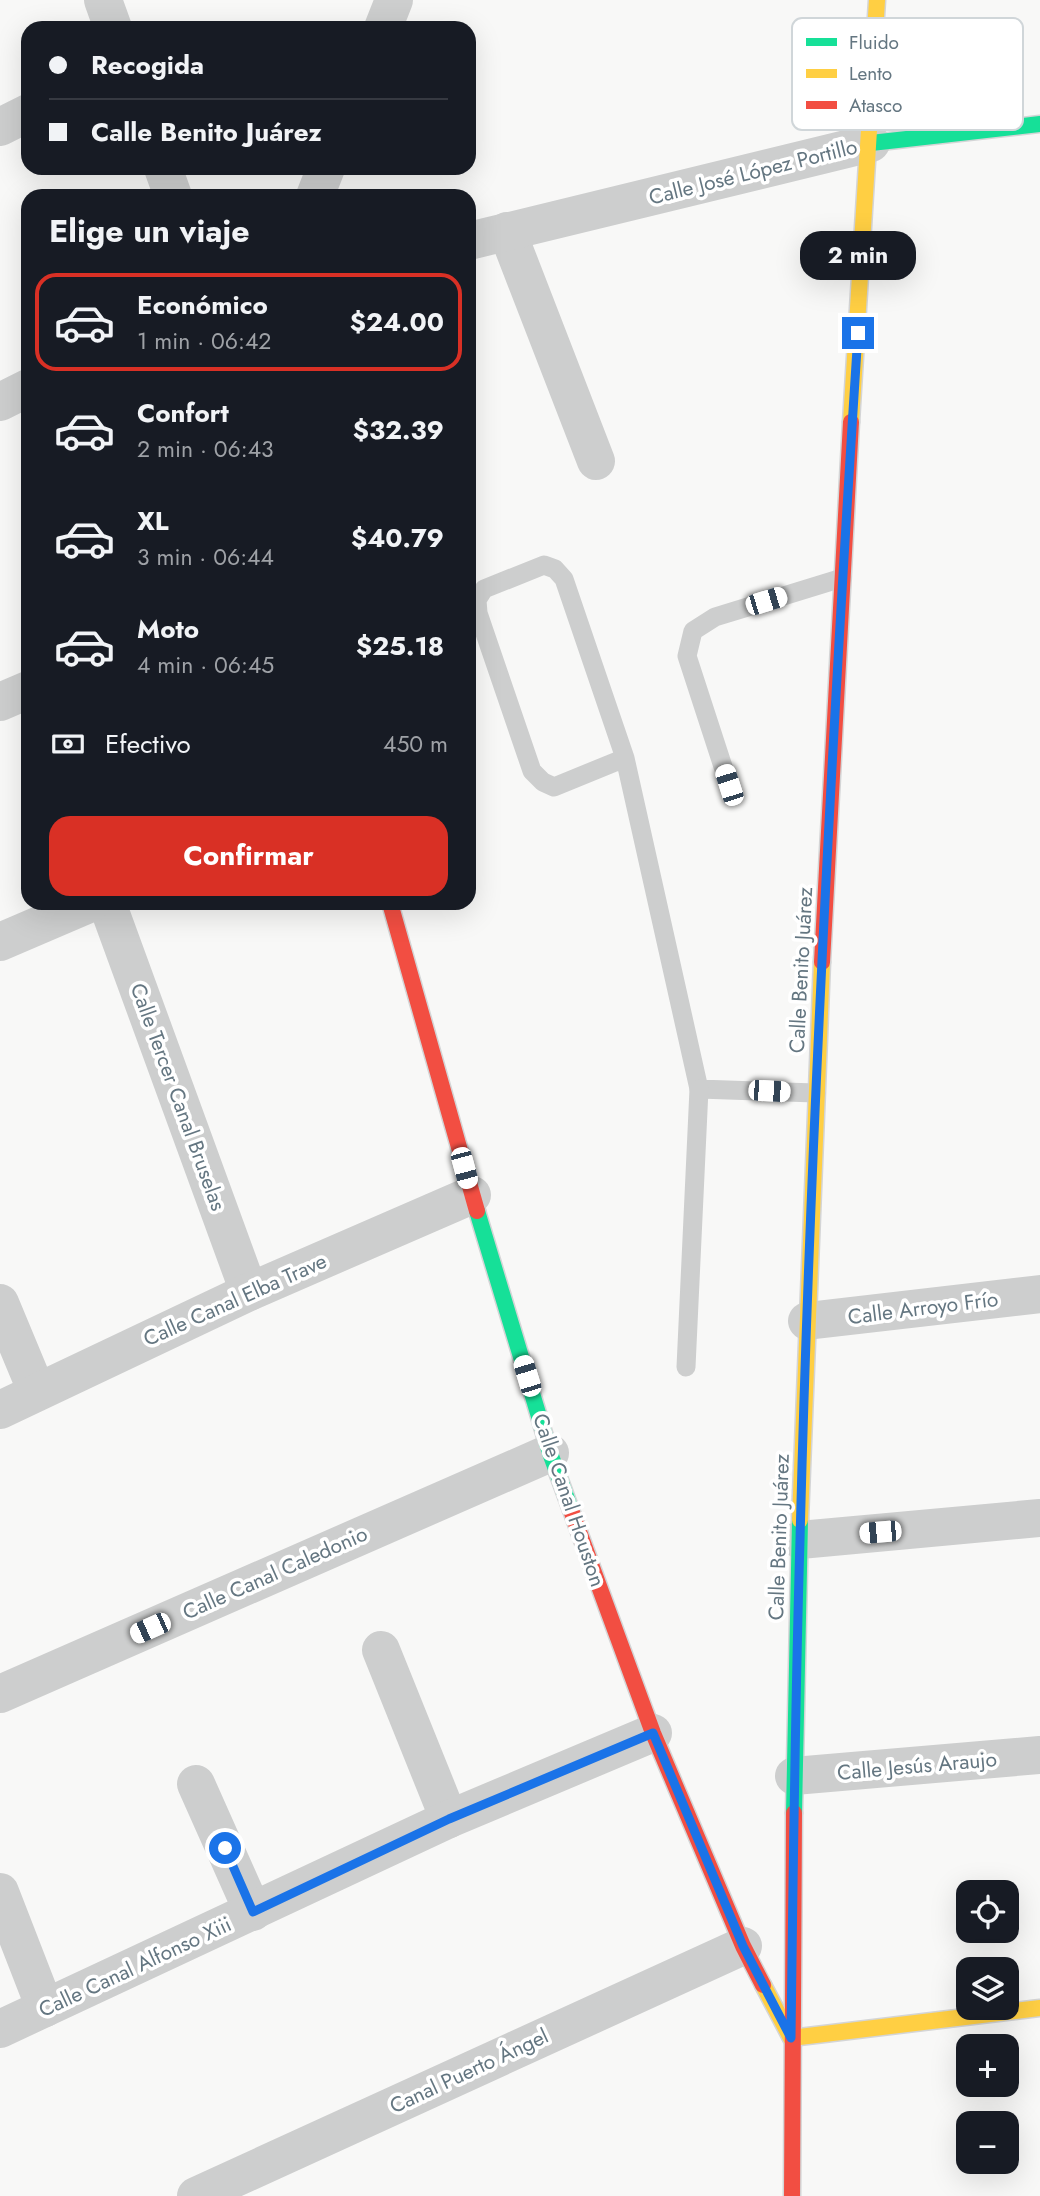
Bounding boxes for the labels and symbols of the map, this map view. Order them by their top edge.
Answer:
legend [792,18,1023,130]
text: Fluido [849,29,899,56]
text: Lento [849,60,892,87]
text: Atasco [849,92,902,119]
street label: Calle José López Portillo [646,132,860,212]
callout: 2 min [800,232,916,280]
route end [842,317,874,349]
car [743,585,790,617]
car [713,762,746,808]
street label: Calle Benito Juárez [782,886,820,1054]
street label: Calle Tercer Canal Bruselas [123,979,233,1215]
car [748,1079,791,1103]
car [449,1145,480,1191]
street label: Calle Canal Elba Trave [139,1246,332,1354]
street label: Calle Arroyo Frío [846,1284,1000,1332]
car [511,1353,544,1399]
street label: Calle Canal Houston [525,1409,613,1591]
street label: Calle Benito Juárez [761,1453,797,1621]
street label: Calle Canal Caledonio [178,1519,372,1627]
car [859,1520,902,1544]
car [127,1610,174,1646]
street label: Calle Jesús Araujo [836,1744,998,1788]
route start [209,1832,241,1864]
street label: Calle Canal Alfonso Xiii [34,1909,236,2025]
street label: Canal Puerto Ángel [385,2021,553,2121]

